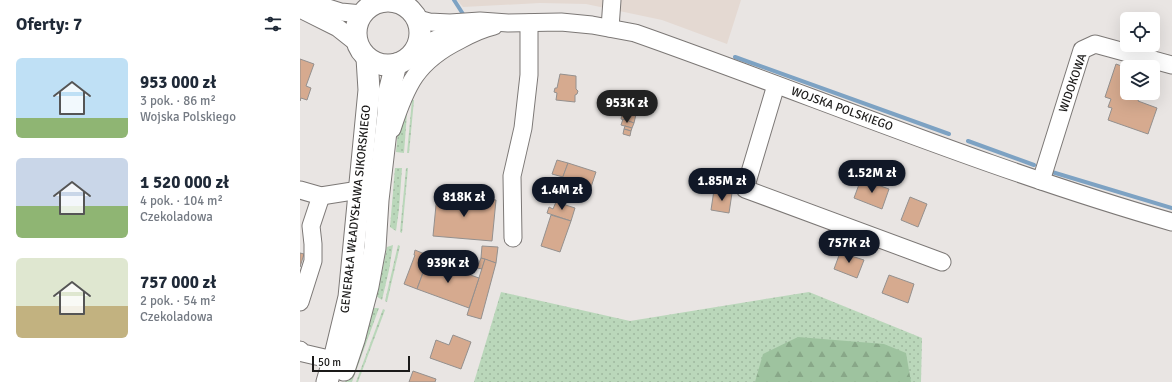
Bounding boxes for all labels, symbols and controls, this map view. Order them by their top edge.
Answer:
map controls [1120,12,1160,100]
button: locate [1120,12,1160,52]
icon: filters [262,13,284,35]
text: Oferty: 7 [16,14,82,35]
street label: WIDOKOWA [1056,51,1090,115]
button: layers [1120,60,1160,100]
text: 953 000 zł [140,72,216,93]
icon: home [48,74,96,122]
street label: WOJSKA POLSKIEGO [789,84,895,134]
pin: 953K zł [590,90,664,124]
text: 3 pok. · 86 m² [140,93,216,109]
text: 953K zł [606,95,648,111]
street label: GENERAŁA WŁADYSŁAWA SIKORSKIEGO [338,104,374,314]
text: Wojska Polskiego [140,109,236,125]
pin: 1.52M zł [831,160,913,194]
text: 1.52M zł [847,165,897,181]
pin: 1.85M zł [681,168,763,202]
text: 1 520 000 zł [140,172,229,193]
text: 1.85M zł [697,173,747,189]
icon: home [48,174,96,222]
pin: 1.4M zł [525,177,599,211]
text: 1.4M zł [541,182,583,198]
pin: 818K zł [427,184,501,218]
text: 818K zł [443,189,485,205]
text: 4 pok. · 104 m² [140,193,223,209]
text: Czekoladowa [140,209,213,225]
pin: 757K zł [812,230,886,264]
text: 757K zł [828,235,870,251]
pin: 939K zł [411,250,485,284]
text: 939K zł [427,255,469,271]
text: 757 000 zł [140,272,216,293]
icon: home [48,274,96,322]
text: 2 pok. · 54 m² [140,293,216,309]
text: Czekoladowa [140,309,213,325]
scale bar [312,354,410,373]
text: 50 m [318,356,341,369]

